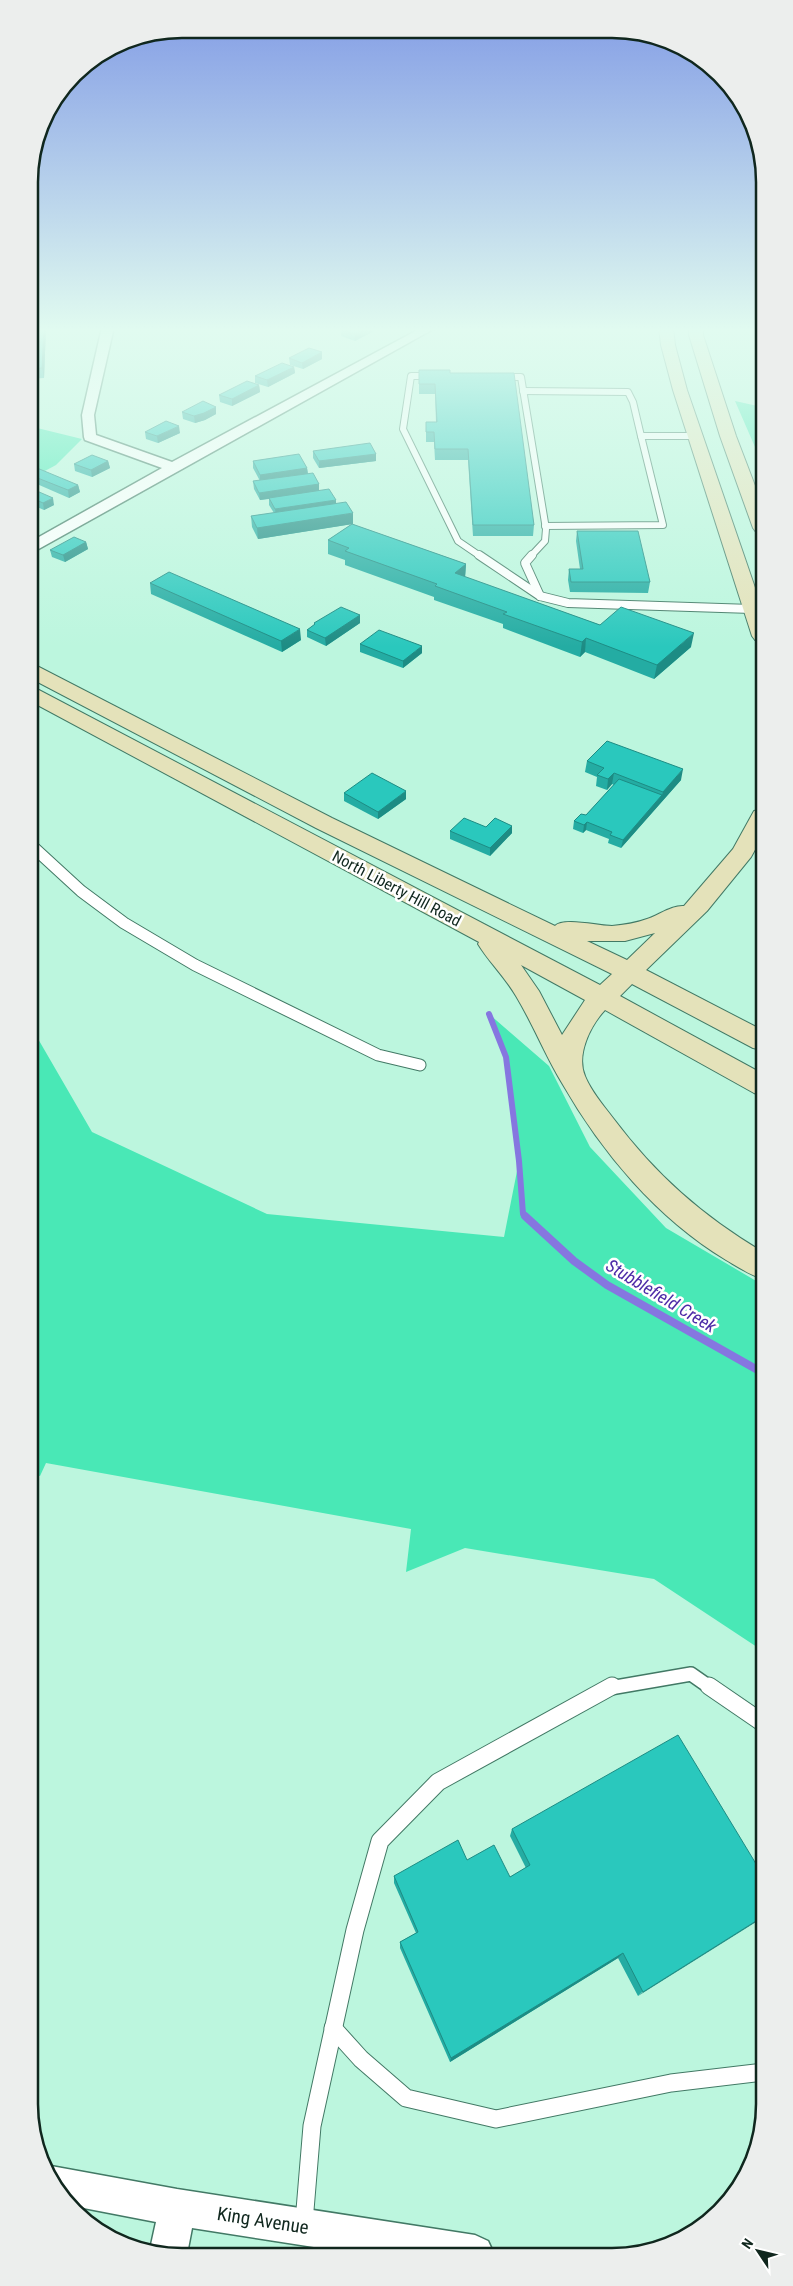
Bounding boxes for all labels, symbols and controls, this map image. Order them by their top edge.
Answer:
street label: North Liberty Hill Road [329,846,464,930]
water label: Stubblefield Creek [602,1254,721,1337]
street label: King Avenue [216,2202,310,2239]
north arrow [733,2226,783,2276]
text: N [738,2235,756,2252]

